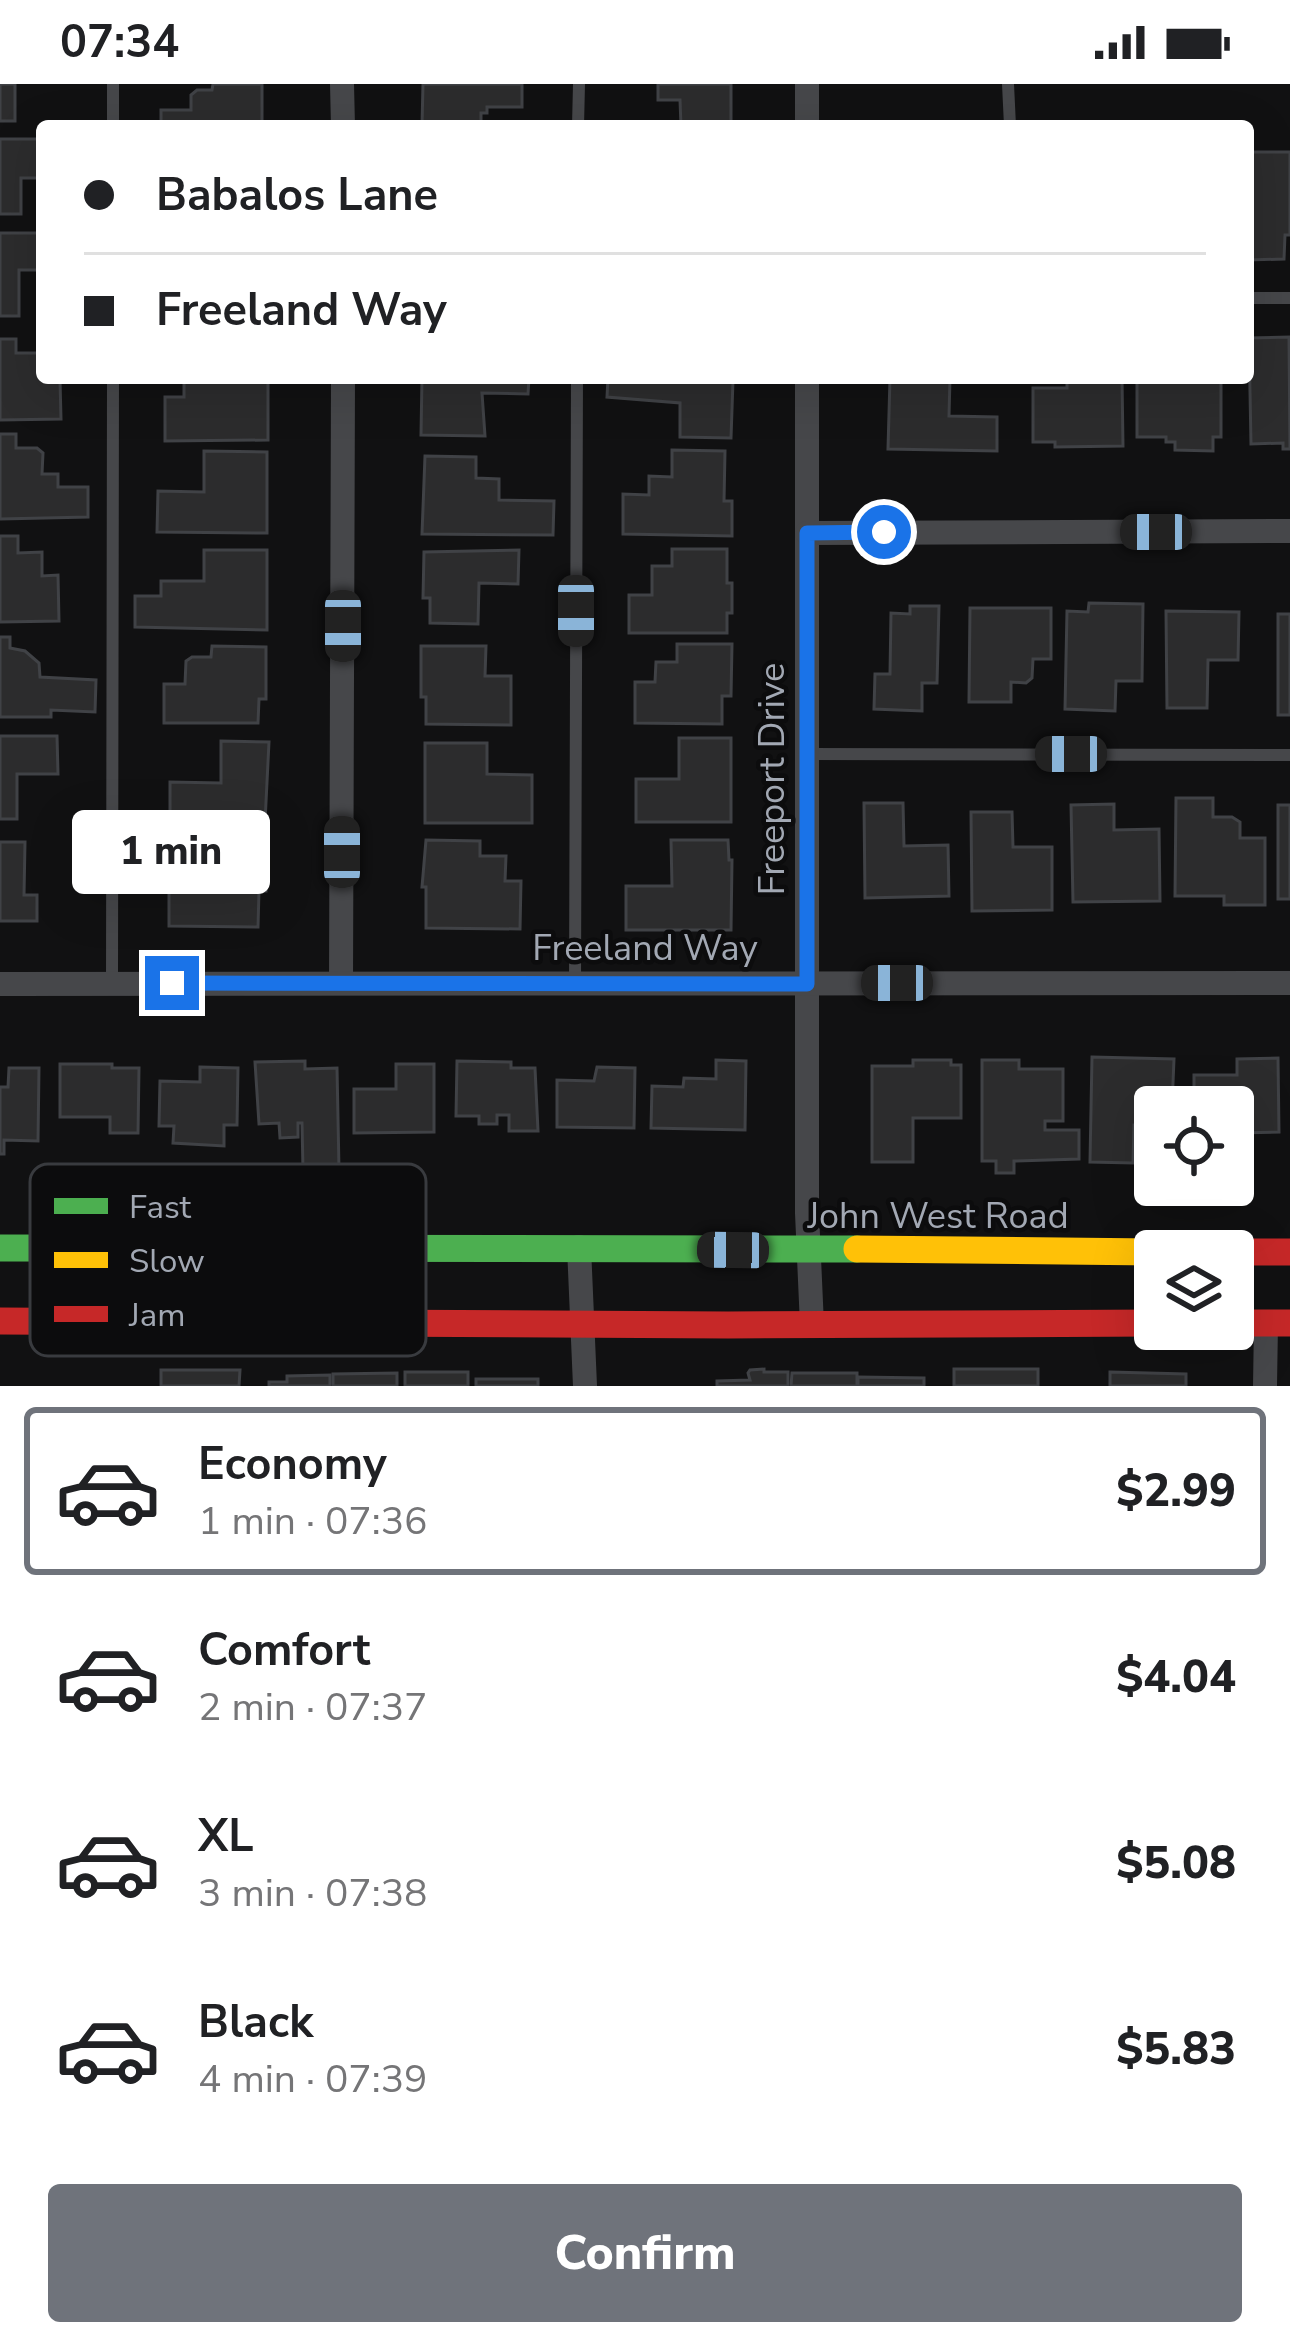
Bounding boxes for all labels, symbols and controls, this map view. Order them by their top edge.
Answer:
text: 07:34 [60,12,179,73]
text: Babalos Lane [156,165,438,226]
text: Freeland Way [156,280,447,341]
route start [857,505,911,559]
car [1120,514,1192,550]
car [558,575,594,647]
car [325,590,361,662]
street label: Freeport Drive [748,663,797,895]
car [1035,736,1107,772]
callout: 1 min [73,809,271,893]
car [324,816,360,888]
text: 1 min [120,825,222,878]
street label: Freeland Way [532,924,758,973]
route end [145,956,199,1010]
car [861,965,933,1001]
map controls [1134,1086,1254,1350]
button: locate [1134,1086,1254,1206]
legend [30,1164,426,1356]
text: Fast [129,1185,192,1230]
street label: John West Road [806,1192,1069,1241]
button: layers [1134,1230,1254,1350]
car [697,1231,769,1269]
text: Slow [129,1239,205,1284]
text: Jam [128,1293,185,1338]
text: Economy [198,1434,387,1495]
icon: car [54,1437,162,1545]
text: $2.99 [1116,1461,1236,1522]
text: 1 min · 07:36 [198,1495,427,1548]
text: Comfort [198,1620,370,1681]
icon: car [54,1623,162,1731]
text: $4.04 [1116,1647,1236,1708]
text: 2 min · 07:37 [198,1681,427,1734]
text: XL [198,1806,254,1867]
icon: car [54,1809,162,1917]
text: $5.08 [1116,1833,1236,1894]
text: 3 min · 07:38 [198,1867,427,1920]
text: Black [198,1992,313,2053]
icon: car [54,1995,162,2103]
text: $5.83 [1116,2019,1236,2080]
text: 4 min · 07:39 [198,2053,427,2106]
button: Confirm [48,2184,1242,2322]

